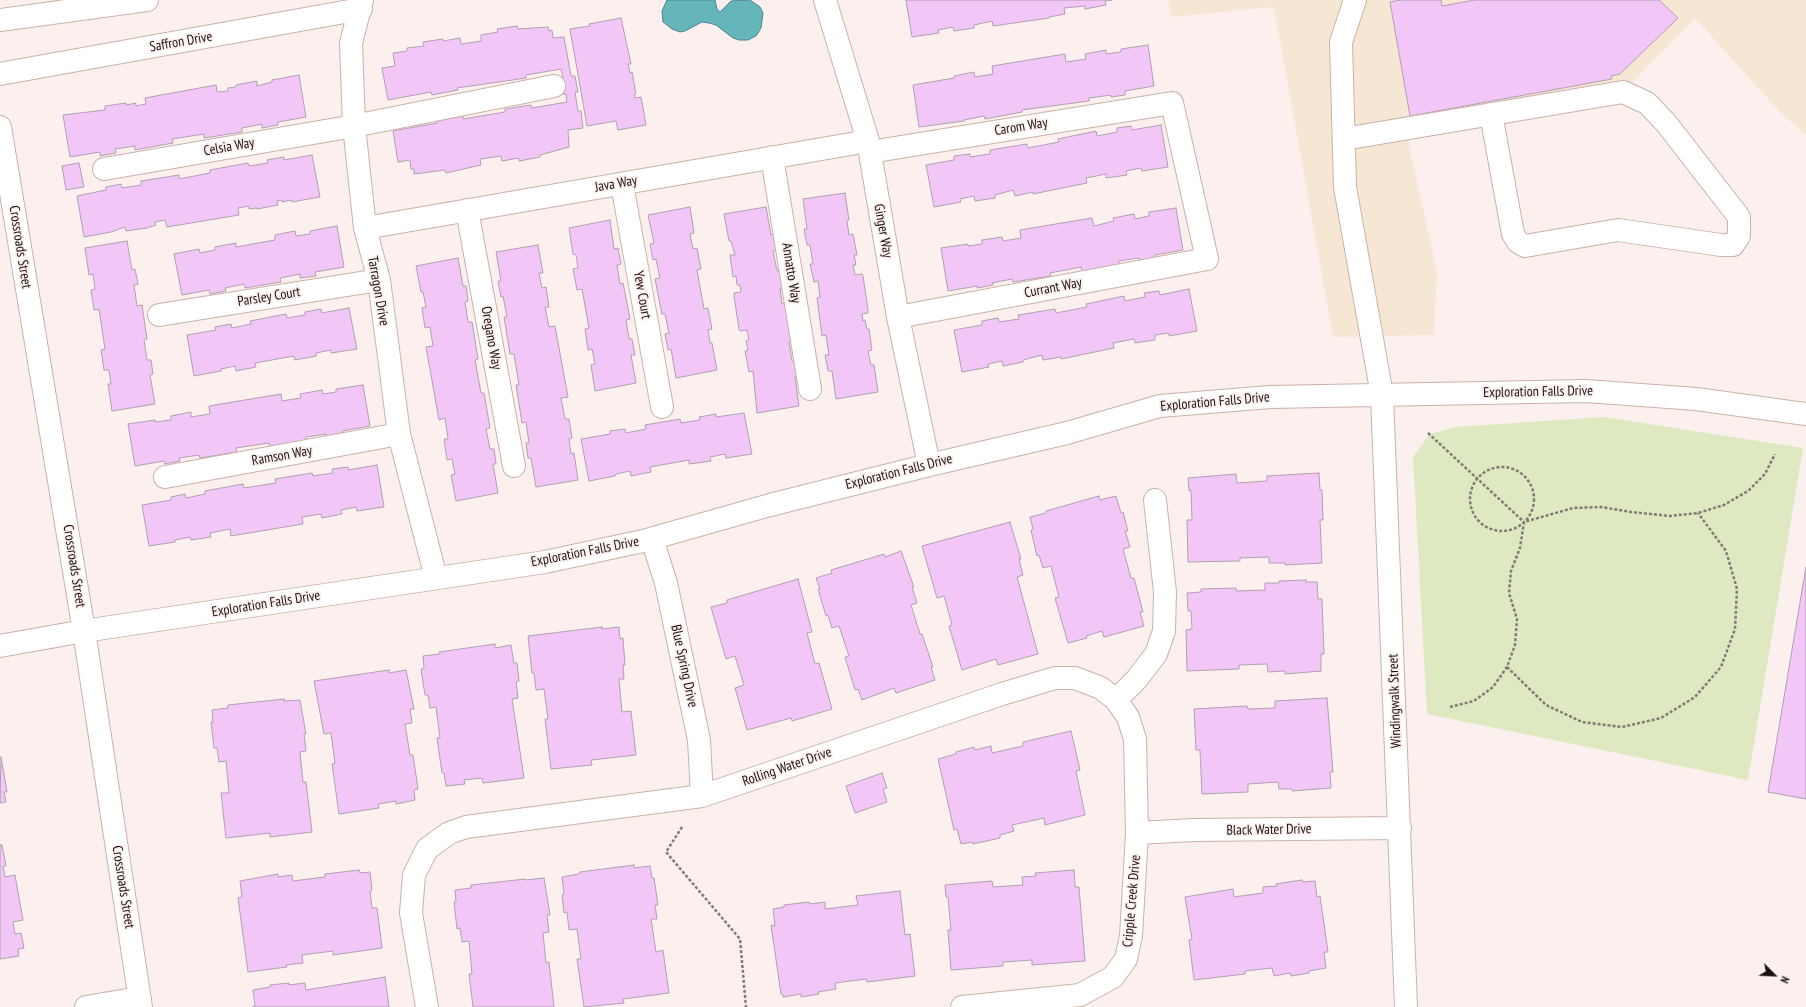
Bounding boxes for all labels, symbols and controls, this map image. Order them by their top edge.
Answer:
street label: Saffron Drive [148,28,214,56]
street label: Carom Way [993,115,1049,139]
street label: Celsia Way [202,134,256,160]
street label: Java Way [593,172,639,196]
street label: Ginger Way [870,203,896,259]
street label: Crossroads Street [5,204,35,290]
street label: Annatto Way [778,242,804,304]
street label: Tarragon Drive [364,255,392,327]
street label: Yew Court [630,270,654,320]
street label: Currant Way [1023,274,1083,302]
street label: Parsley Court [236,284,302,310]
street label: Oregano Way [477,305,505,371]
street label: Exploration Falls Drive [1483,383,1593,401]
street label: Exploration Falls Drive [1160,389,1270,415]
street label: Ramson Way [250,442,314,470]
street label: Exploration Falls Drive [844,451,954,493]
street label: Crossroads Street [59,523,89,609]
street label: Exploration Falls Drive [530,533,640,571]
street label: Exploration Falls Drive [211,587,321,621]
street label: Blue Spring Drive [667,623,701,709]
street label: Windingwalk Street [1385,654,1405,748]
street label: Rolling Water Drive [740,744,834,790]
street label: Black Water Drive [1226,821,1312,839]
street label: Crossroads Street [108,844,138,930]
street label: Cripple Creek Drive [1120,854,1144,948]
north arrow [1754,955,1794,995]
text: N [1777,974,1793,985]

